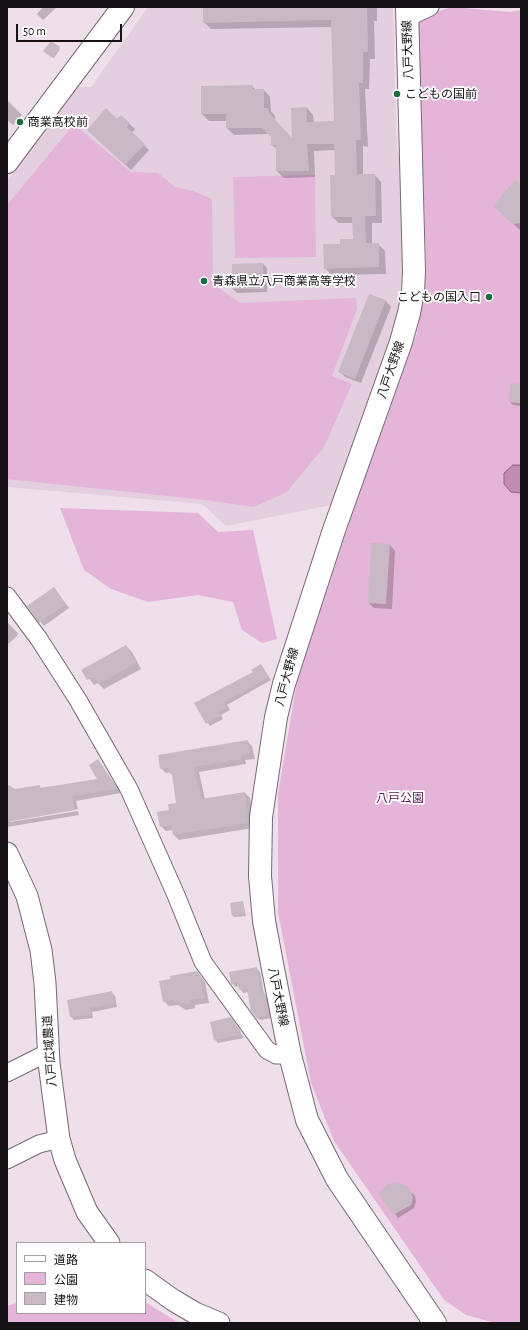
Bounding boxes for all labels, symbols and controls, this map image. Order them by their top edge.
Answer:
scale bar [18,16,124,42]
street label: 八戸大野線 [400,20,416,80]
text: 50 m [23,25,46,37]
place label: こどもの国前 [405,87,477,101]
marker: こどもの国前 [392,89,402,99]
place label: 商業高校前 [28,115,88,129]
marker: 商業高校前 [15,117,25,127]
place label: 青森県立八戸商業高等学校 [212,274,356,288]
marker: 青森県立八戸商業高等学校 [199,276,209,286]
place label: こどもの国入口 [397,290,481,304]
marker: こどもの国入口 [484,292,494,302]
street label: 八戸大野線 [374,339,408,401]
street label: 八戸大野線 [272,646,302,708]
park label: 八戸公園 [376,791,424,805]
street label: 八戸大野線 [265,966,291,1028]
street label: 八戸広域農道 [40,1015,60,1087]
legend [16,1242,146,1314]
text: 道路 [54,1254,78,1266]
text: 公園 [54,1274,78,1286]
text: 建物 [54,1294,78,1306]

